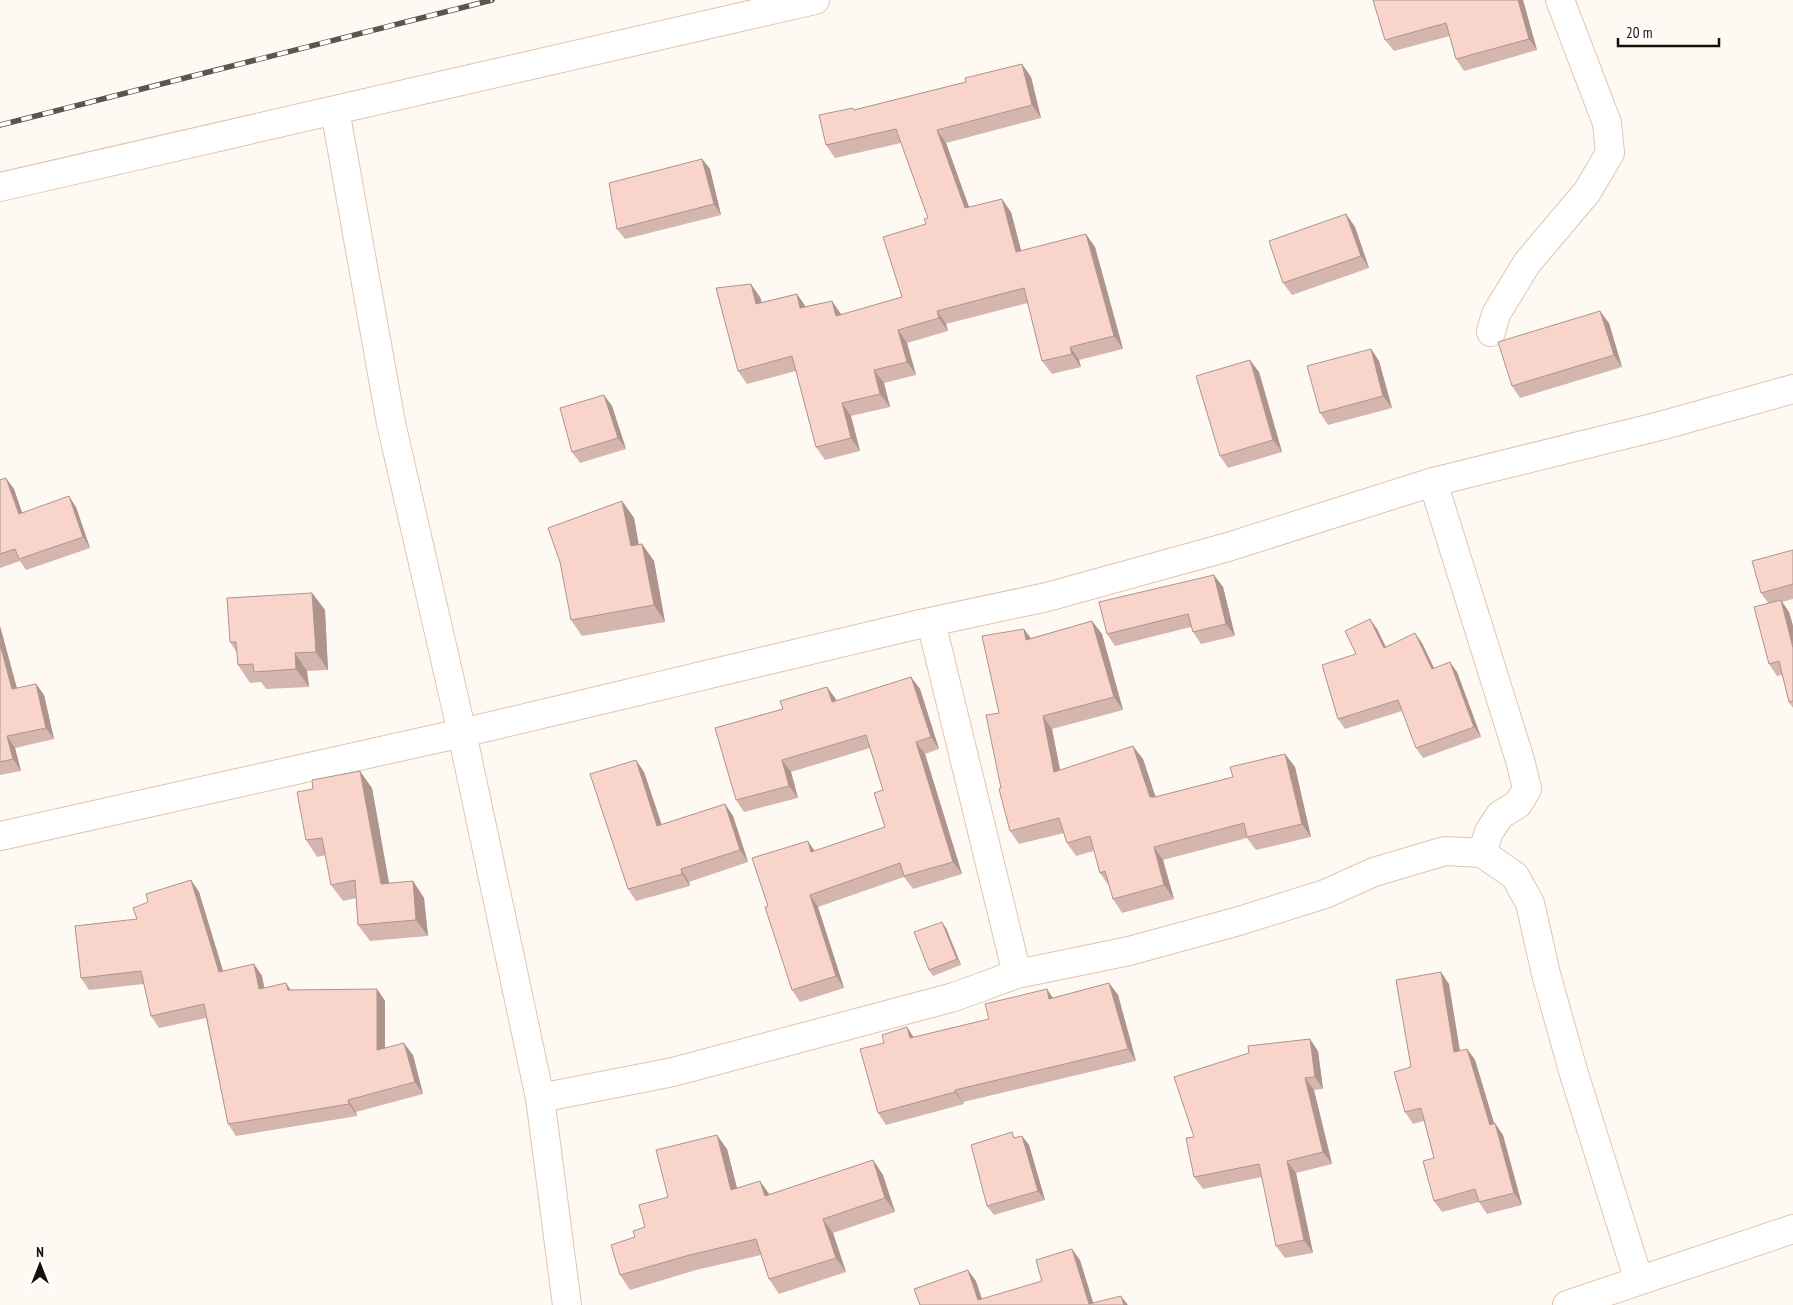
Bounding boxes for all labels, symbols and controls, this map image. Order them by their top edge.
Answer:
scale bar [1618,15,1719,47]
text: 20 m [1626,23,1652,42]
north arrow [15,1240,65,1290]
text: N [36,1243,44,1261]

